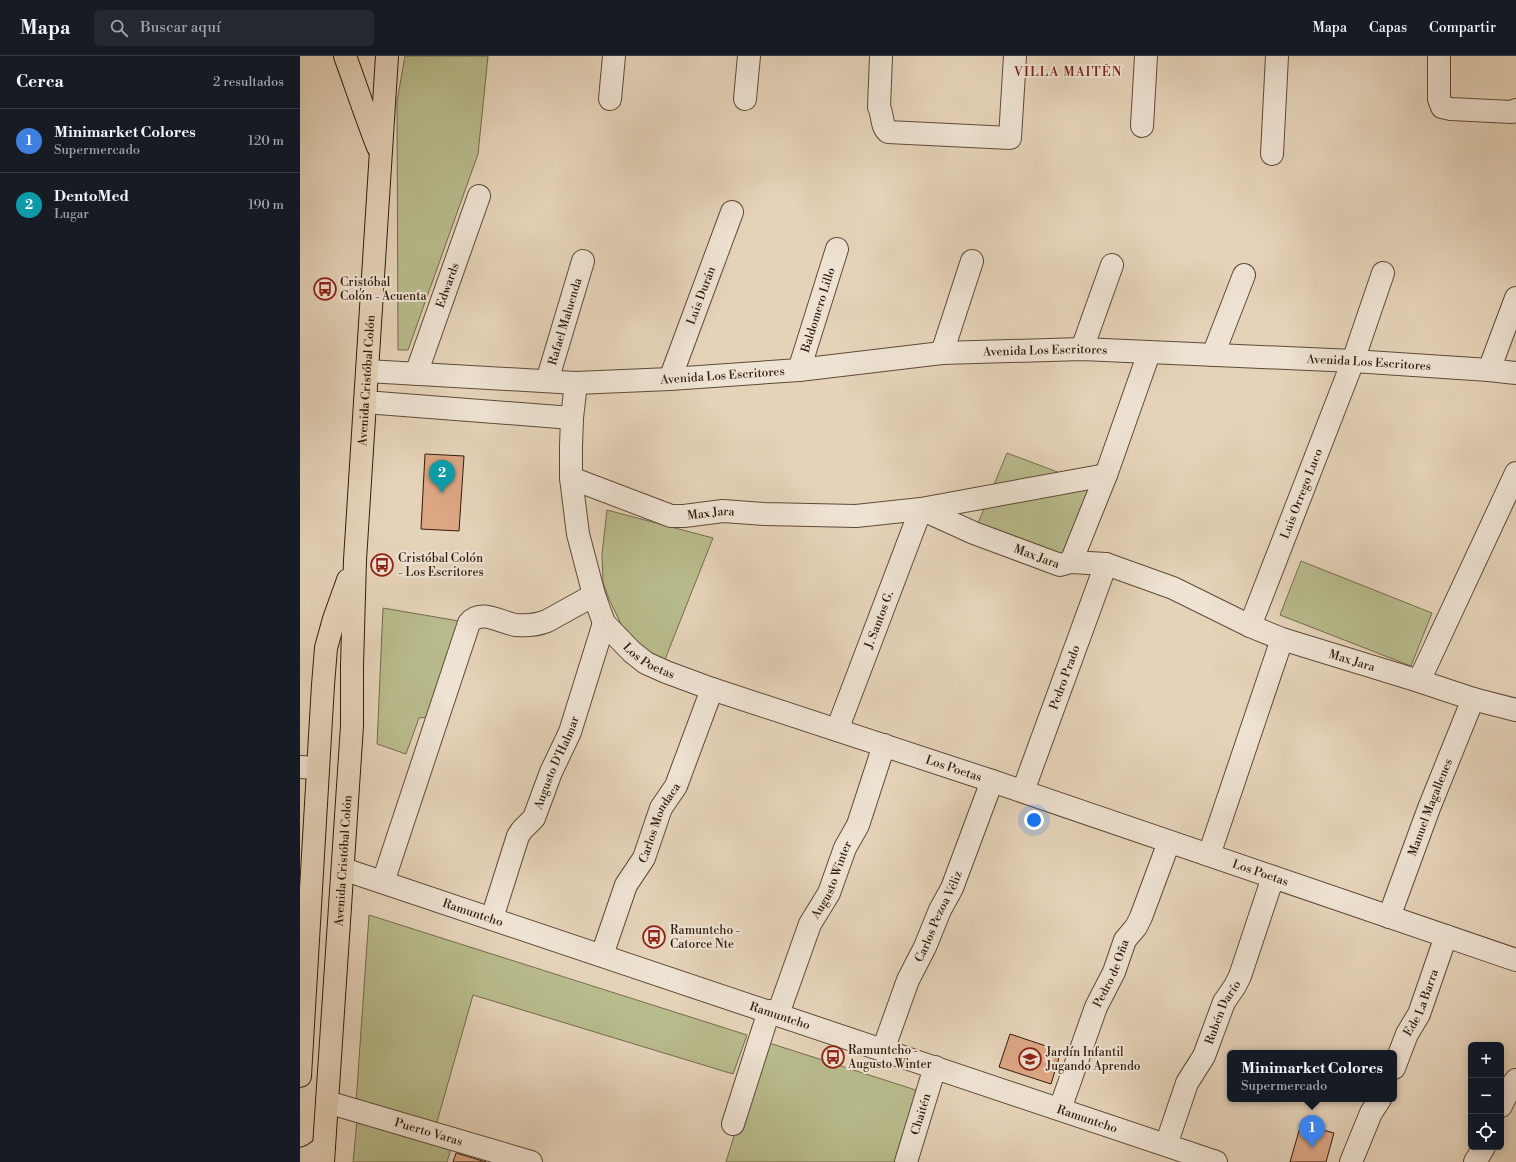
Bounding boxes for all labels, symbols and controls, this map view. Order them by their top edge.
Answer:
search box [94,10,374,46]
text: Mapa [20,16,70,40]
icon: search [108,17,130,39]
text: Buscar aquí [140,18,221,37]
text: Mapa [1312,19,1347,37]
text: Capas [1369,19,1407,37]
text: Compartir [1429,19,1496,37]
district label: VILLA MAITÉN [1013,63,1122,80]
text: Cerca [16,71,64,93]
text: 2 resultados [213,74,284,90]
text: Minimarket Colores [54,123,196,142]
text: 1 [26,133,32,149]
text: 120 m [248,133,284,149]
text: Supermercado [54,142,140,158]
text: DentoMed [54,187,129,206]
text: 2 [25,197,33,213]
text: 190 m [248,197,284,213]
text: Lugar [54,206,89,222]
street label: Edwards [432,261,462,310]
street label: Luis Durán [683,264,719,327]
street label: Baldomero Lillo [797,265,838,355]
place label: Cristóbal Colón - Acuenta [340,275,428,304]
street label: Rafael Maluenda [545,275,585,367]
bus stop icon: Cristóbal Colón - Acuenta [312,276,338,302]
street label: Avenida Cristóbal Colón [355,314,378,447]
street label: Avenida Los Escritores [982,341,1108,359]
street label: Avenida Los Escritores [1305,351,1432,374]
street label: Avenida Los Escritores [659,364,785,387]
street label: Luis Orrego Luco [1277,446,1326,541]
pin: 2 [429,460,455,493]
street label: Max Jara [686,503,736,523]
street label: Max Jara [1012,541,1063,572]
place label: Cristóbal Colón - Los Escritores [398,551,484,580]
bus stop icon: Cristóbal Colón - Los Escritores [369,552,395,578]
street label: J. Santos G. [861,588,897,652]
street label: Los Poetas [620,640,677,682]
street label: Pedro Prado [1046,643,1083,712]
street label: Max Jara [1327,646,1378,675]
street label: Augusto D'Halmar [530,714,582,812]
street label: Los Poetas [924,752,984,785]
street label: Manuel Magallenes [1404,756,1456,858]
street label: Carlos Mondaca [635,779,684,866]
street label: Avenida Cristóbal Colón [331,795,355,928]
your location [1024,810,1044,830]
street label: Augusto Winter [807,838,855,922]
street label: Los Poetas [1230,856,1291,889]
street label: Carlos Pezoa Véliz [911,868,965,965]
street label: Ramuntcho [441,895,505,930]
place label: Ramuntcho - Catorce Nte [670,923,741,952]
bus stop icon: Ramuntcho - Catorce Nte [641,924,667,950]
street label: Pedro de Oña [1090,937,1132,1010]
street label: Ede La Barra [1400,966,1442,1039]
street label: Rubén Darío [1201,978,1244,1046]
street label: Ramuntcho [748,999,813,1033]
map controls [1468,1042,1504,1150]
button: + [1468,1042,1504,1078]
place label: Ramuntcho - Augusto Winter [847,1043,932,1072]
bus stop icon: Ramuntcho - Augusto Winter [820,1044,846,1070]
place label: Jardín Infantil Jugando Aprendo [1045,1045,1141,1074]
school or university icon: Jardín Infantil Jugando Aprendo [1017,1046,1043,1072]
popup [1227,1050,1397,1102]
text: Minimarket Colores [1241,1059,1383,1078]
text: Supermercado [1241,1078,1327,1094]
button: − [1468,1078,1504,1114]
street label: Chaitén [907,1092,934,1137]
street label: Ramuntcho [1055,1102,1120,1136]
button: locate [1468,1114,1504,1150]
street label: Puerto Varas [393,1115,464,1149]
pin: 1 [1299,1115,1325,1148]

